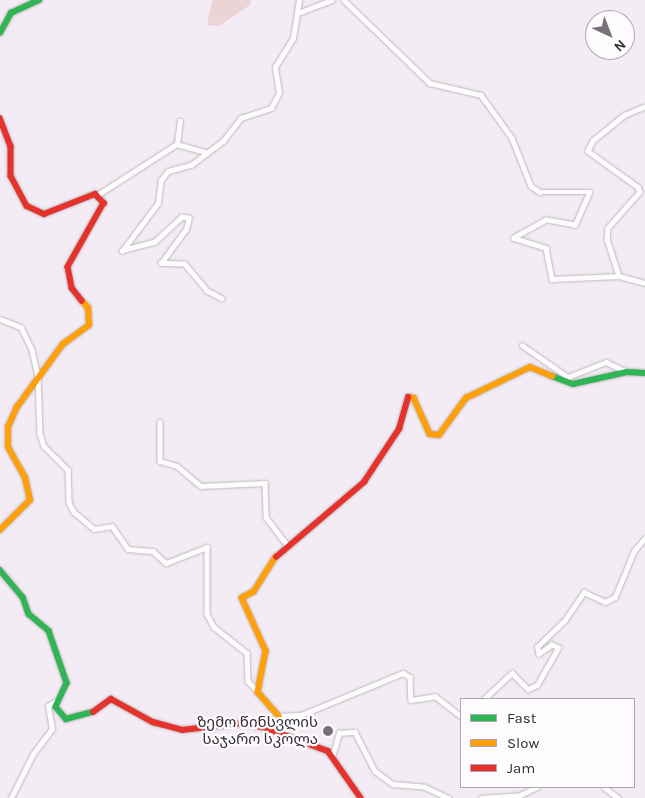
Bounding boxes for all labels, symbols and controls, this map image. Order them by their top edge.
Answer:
north arrow [585,10,635,60]
text: N [610,36,629,55]
legend [460,698,635,788]
text: Fast [507,709,536,727]
place label: ზემო წინსვლის საჯარო სკოლა [197,713,318,748]
marker: ზემო წინსვლის საჯარო სკოლა [322,725,334,737]
text: Slow [507,734,539,752]
text: Jam [507,759,535,777]

